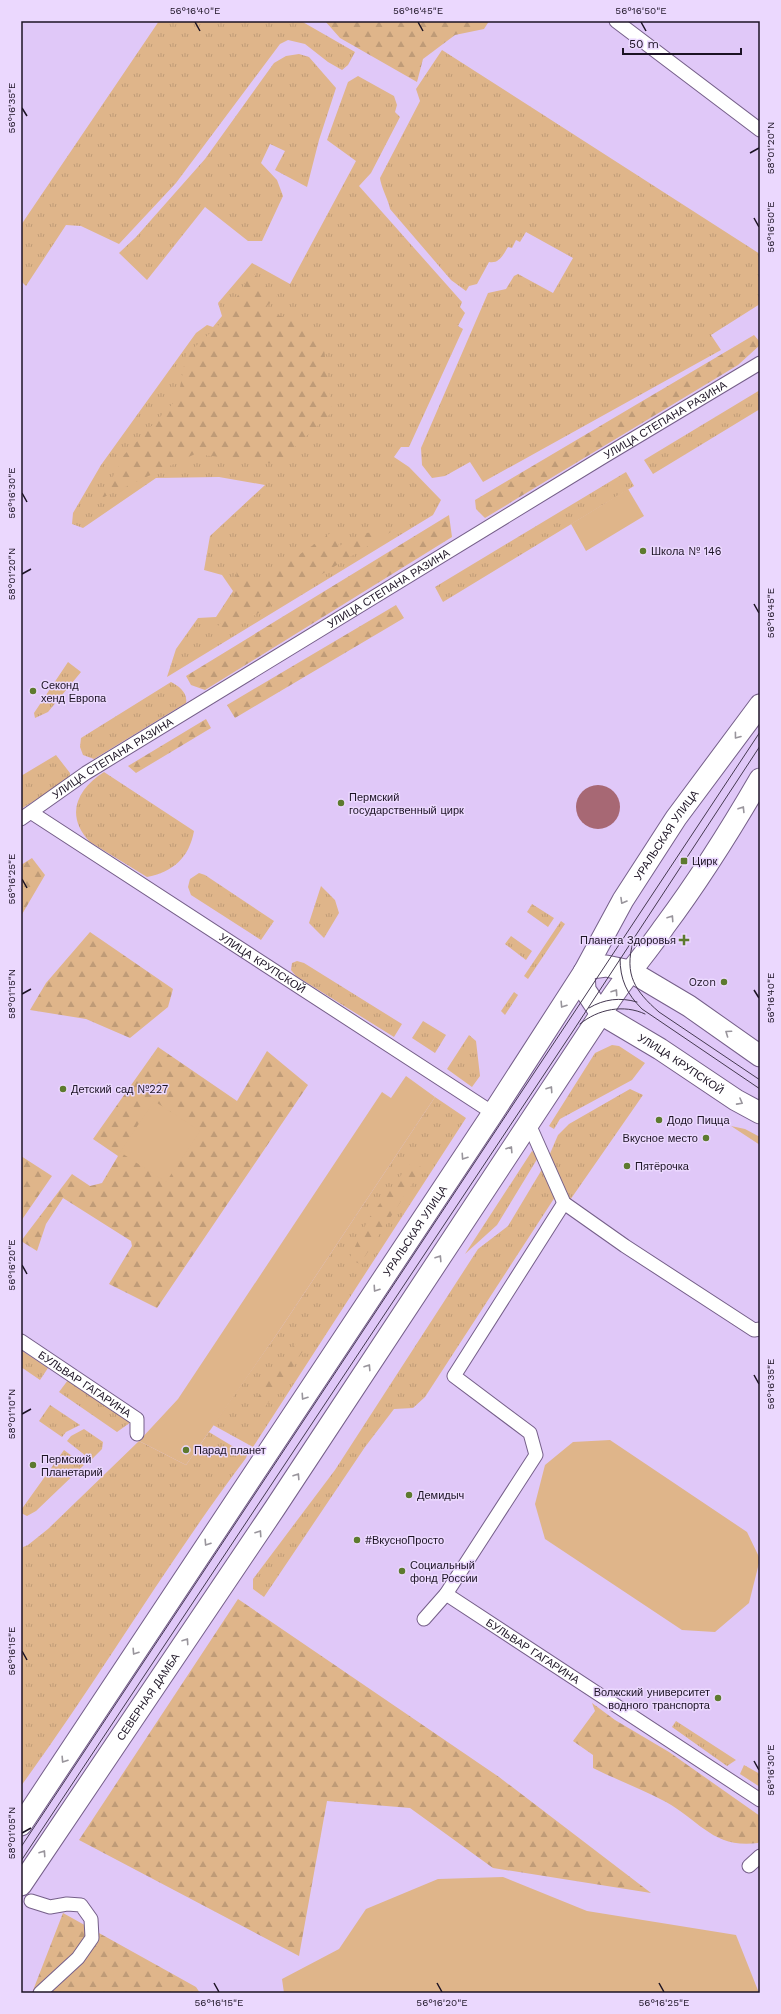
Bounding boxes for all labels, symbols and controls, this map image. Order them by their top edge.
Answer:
text: 56°16'40"E [170,5,220,16]
text: 56°16'45"E [393,5,443,16]
text: 56°16'50"E [615,5,667,16]
scale bar [623,30,741,56]
text: 50 m [629,37,659,51]
text: 56°16'35"E [6,83,17,133]
text: 58°01'20"N [765,122,776,174]
text: 56°16'50"E [765,201,776,253]
street label: УЛИЦА СТЕПАНА РАЗИНА [601,378,729,461]
text: 56°16'30"E [6,467,17,519]
place label: Школа № 146 [651,545,722,558]
street label: УЛИЦА СТЕПАНА РАЗИНА [325,546,452,630]
marker: Школа № 146 [638,546,648,556]
text: 58°01'20"N [6,548,17,600]
text: 56°16'45"E [765,588,776,638]
place label: Секонд хенд Европа [41,679,107,705]
marker: Секонд хенд Европа [28,686,38,696]
street label: УЛИЦА СТЕПАНА РАЗИНА [50,715,176,801]
one-way arrow [735,732,742,739]
street label: УРАЛЬСКАЯ УЛИЦА [631,787,702,883]
place label: Пермский государственный цирк [349,791,464,817]
marker: Пермский государственный цирк [336,798,346,808]
one-way arrow [737,806,745,813]
text: 56°16'25"E [6,854,17,904]
place label: Цирк [692,855,717,868]
marker: Цирк [679,856,689,866]
one-way arrow [620,897,627,904]
one-way arrow [666,915,673,922]
street label: УЛИЦА КРУПСКОЙ [217,930,308,996]
place label: Планета Здоровья [580,934,676,947]
marker: Планета Здоровья [679,935,689,945]
text: 58°01'15"N [6,969,17,1019]
text: 56°16'40"E [765,973,776,1023]
place label: Ozon [689,976,716,989]
marker: Ozon [719,977,729,987]
one-way arrow [610,990,617,997]
one-way arrow [560,1001,568,1008]
one-way arrow [725,1030,732,1038]
street label: УЛИЦА КРУПСКОЙ [636,1031,726,1097]
place label: Детский сад №227 [71,1083,168,1096]
marker: Детский сад №227 [58,1084,68,1094]
one-way arrow [545,1087,552,1094]
one-way arrow [736,1098,743,1105]
place label: Додо Пицца [667,1114,730,1127]
marker: Додо Пицца [654,1115,664,1125]
place label: Вкусное место [623,1132,698,1145]
marker: Вкусное место [701,1133,711,1143]
one-way arrow [505,1146,513,1153]
one-way arrow [461,1153,468,1160]
place label: Пятёрочка [635,1160,690,1173]
marker: Пятёрочка [622,1161,632,1171]
street label: УРАЛЬСКАЯ УЛИЦА [380,1182,450,1279]
text: 56°16'20"E [6,1239,17,1291]
one-way arrow [434,1255,442,1262]
one-way arrow [373,1285,381,1292]
street label: БУЛЬВАР ГАГАРИНА [36,1348,134,1420]
text: 56°16'35"E [765,1359,776,1409]
one-way arrow [363,1364,371,1371]
text: 58°01'10"N [6,1389,17,1439]
one-way arrow [301,1393,309,1400]
place label: Парад планет [194,1444,266,1457]
marker: Парад планет [181,1445,191,1455]
place label: Пермский Планетарий [41,1453,103,1479]
marker: Пермский Планетарий [28,1460,38,1470]
one-way arrow [292,1473,299,1480]
place label: Демидыч [417,1489,464,1502]
marker: Демидыч [404,1490,414,1500]
one-way arrow [254,1530,262,1537]
place label: #ВкусноПросто [365,1534,444,1547]
marker: #ВкусноПросто [352,1535,362,1545]
one-way arrow [205,1539,212,1546]
place label: Социальный фонд России [410,1559,478,1585]
marker: Социальный фонд России [397,1566,407,1576]
street label: БУЛЬВАР ГАГАРИНА [484,1616,583,1687]
text: 56°16'15"E [6,1627,17,1675]
one-way arrow [181,1638,189,1645]
one-way arrow [132,1648,140,1655]
street label: СЕВЕРНАЯ ДАМБА [114,1650,182,1743]
place label: Волжский университет водного транспорта [594,1686,711,1712]
marker: Волжский университет водного транспорта [713,1693,723,1703]
text: 56°16'30"E [765,1744,776,1796]
one-way arrow [61,1756,68,1763]
text: 58°01'05"N [6,1807,17,1859]
one-way arrow [38,1850,46,1857]
text: 56°16'15"E [195,1997,243,2008]
text: 56°16'20"E [416,1997,468,2008]
text: 56°16'25"E [639,1997,689,2008]

